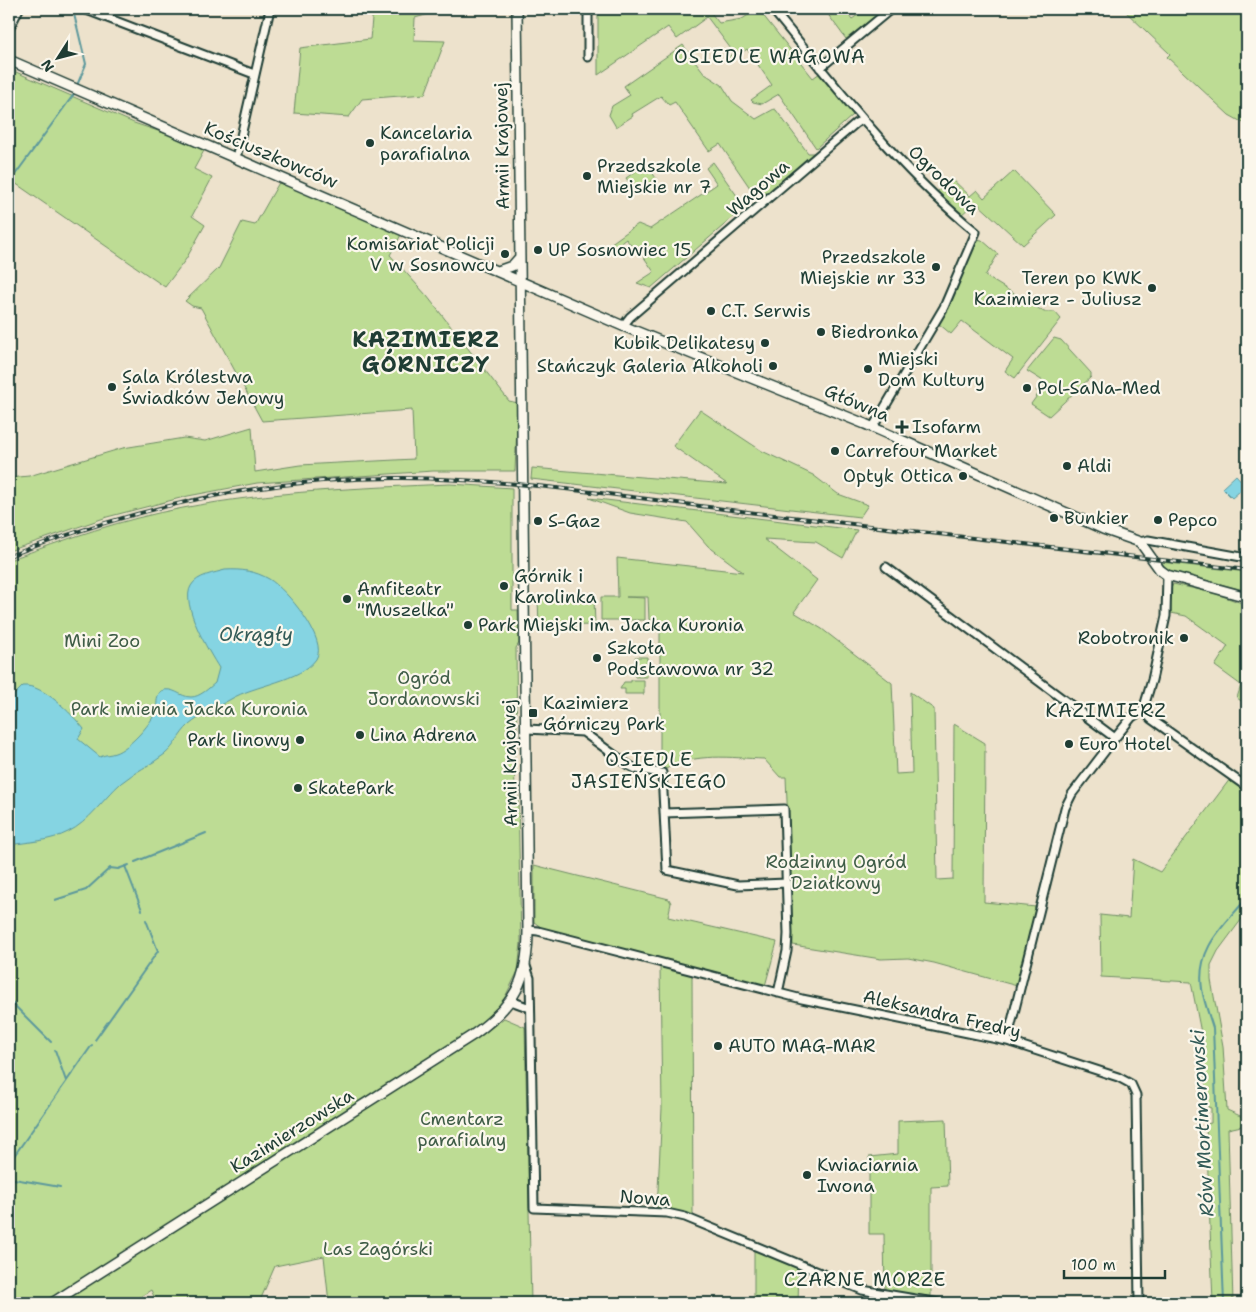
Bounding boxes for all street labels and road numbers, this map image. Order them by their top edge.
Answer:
street label: Armii Krajowej [489,82,515,210]
street label: Kościuszkowców [200,116,342,194]
street label: Ogrodowa [903,140,985,220]
street label: Wagowa [722,154,794,222]
street label: Główna [821,379,893,427]
street label: Armii Krajowej [497,699,523,827]
street label: Aleksandra Fredry [861,984,1023,1044]
street label: Kazimierzowska [226,1083,358,1179]
street label: Nowa [619,1184,671,1212]

